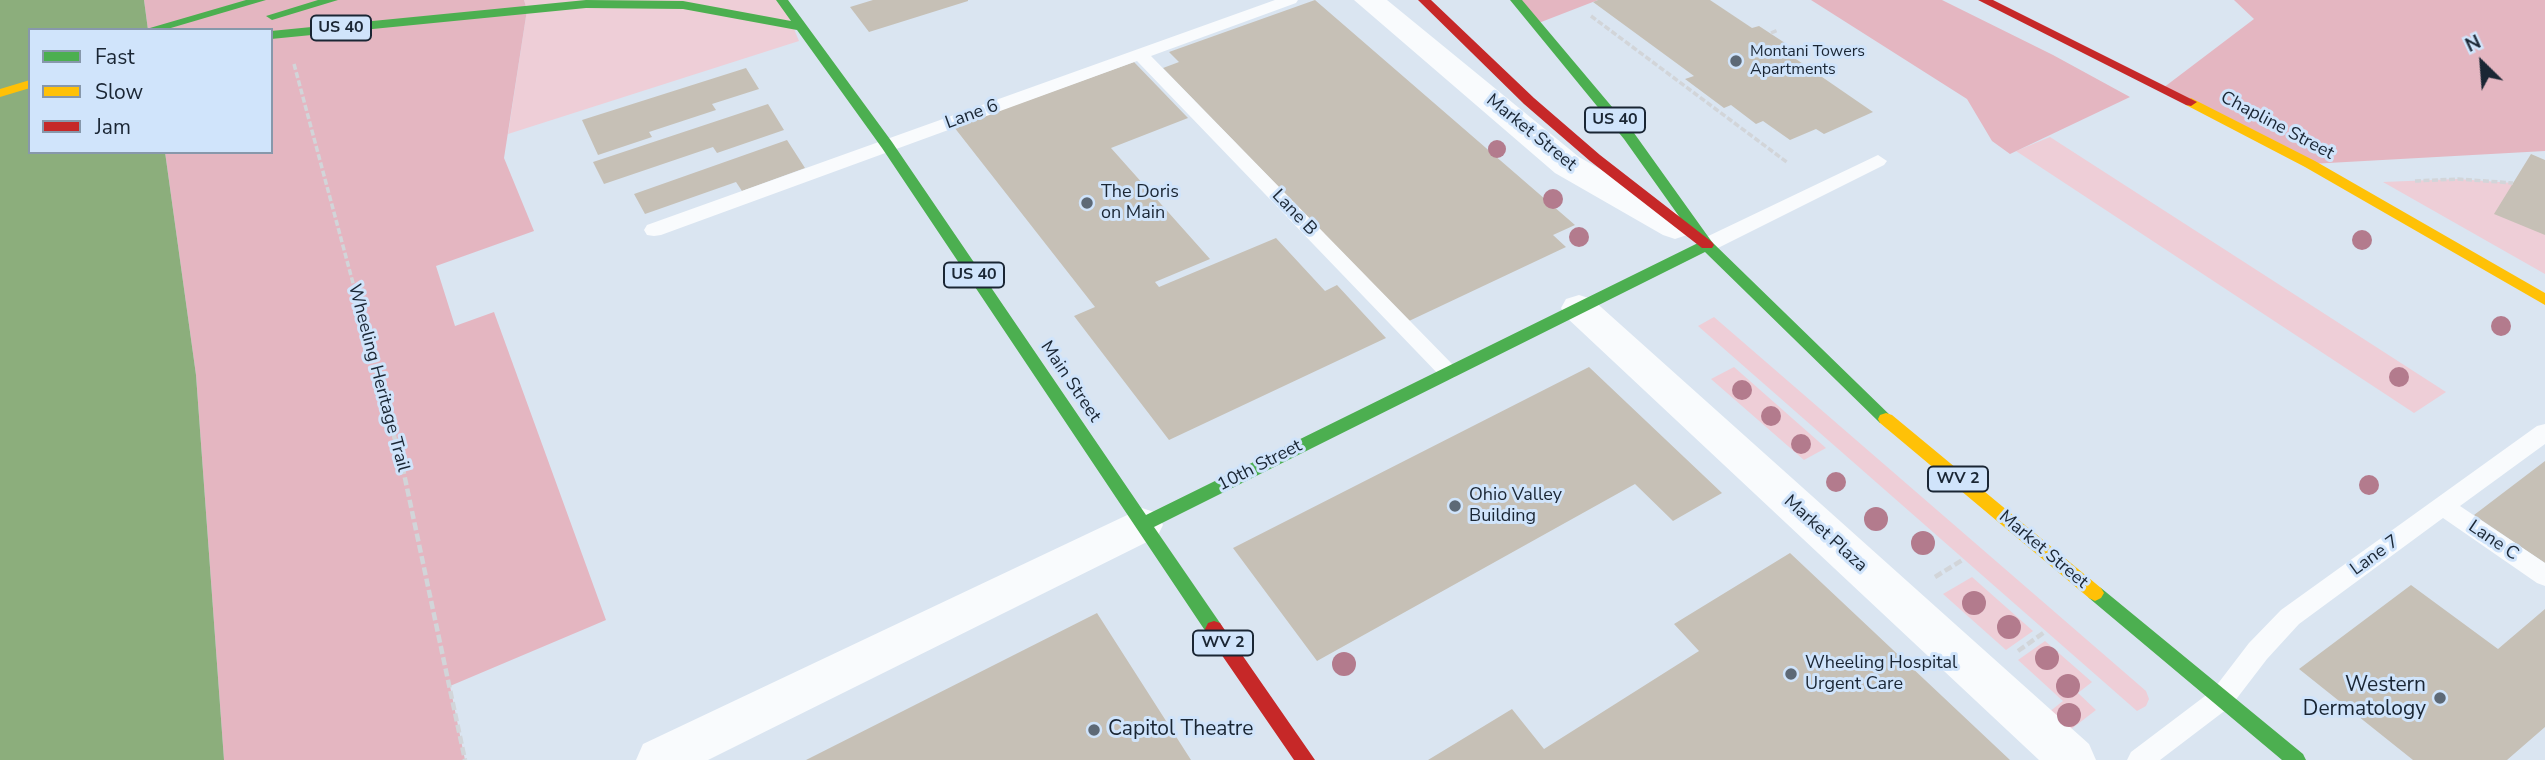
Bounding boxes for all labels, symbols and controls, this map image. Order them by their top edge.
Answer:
road number: US 40 [311,16,371,40]
legend [28,28,273,154]
north arrow [2447,28,2517,98]
text: N [2461,29,2485,59]
place label: Montani Towers Apartments [1750,42,1865,80]
text: Fast [95,43,135,71]
marker: Montani Towers Apartments [1728,53,1744,69]
text: Slow [95,78,143,106]
street label: Chapline Street [2217,87,2337,165]
street label: Market Street [1482,90,1580,176]
street label: Lane 6 [943,96,1001,134]
road number: US 40 [1585,108,1645,132]
text: Jam [95,113,131,141]
place label: The Doris on Main [1101,182,1179,224]
street label: Lane B [1267,185,1321,241]
marker: The Doris on Main [1079,195,1095,211]
road number: US 40 [944,262,1004,288]
street label: Wheeling Heritage Trail [343,282,413,474]
street label: Main Street [1035,337,1105,427]
street label: 10th Street [1214,436,1306,496]
road number: WV 2 [1928,466,1988,492]
place label: Ohio Valley Building [1469,485,1562,528]
street label: Market Plaza [1779,491,1871,577]
marker: Ohio Valley Building [1447,498,1463,514]
street label: Market Street [1994,506,2092,594]
street label: Lane C [2464,516,2522,566]
street label: Lane 7 [2347,531,2403,581]
road number: WV 2 [1193,630,1253,656]
place label: Wheeling Hospital Urgent Care [1805,653,1957,696]
marker: Wheeling Hospital Urgent Care [1783,666,1799,682]
place label: Western Dermatology [2303,673,2426,723]
marker: Western Dermatology [2432,690,2448,706]
place label: Capitol Theatre [1108,717,1253,743]
marker: Capitol Theatre [1086,722,1102,738]

